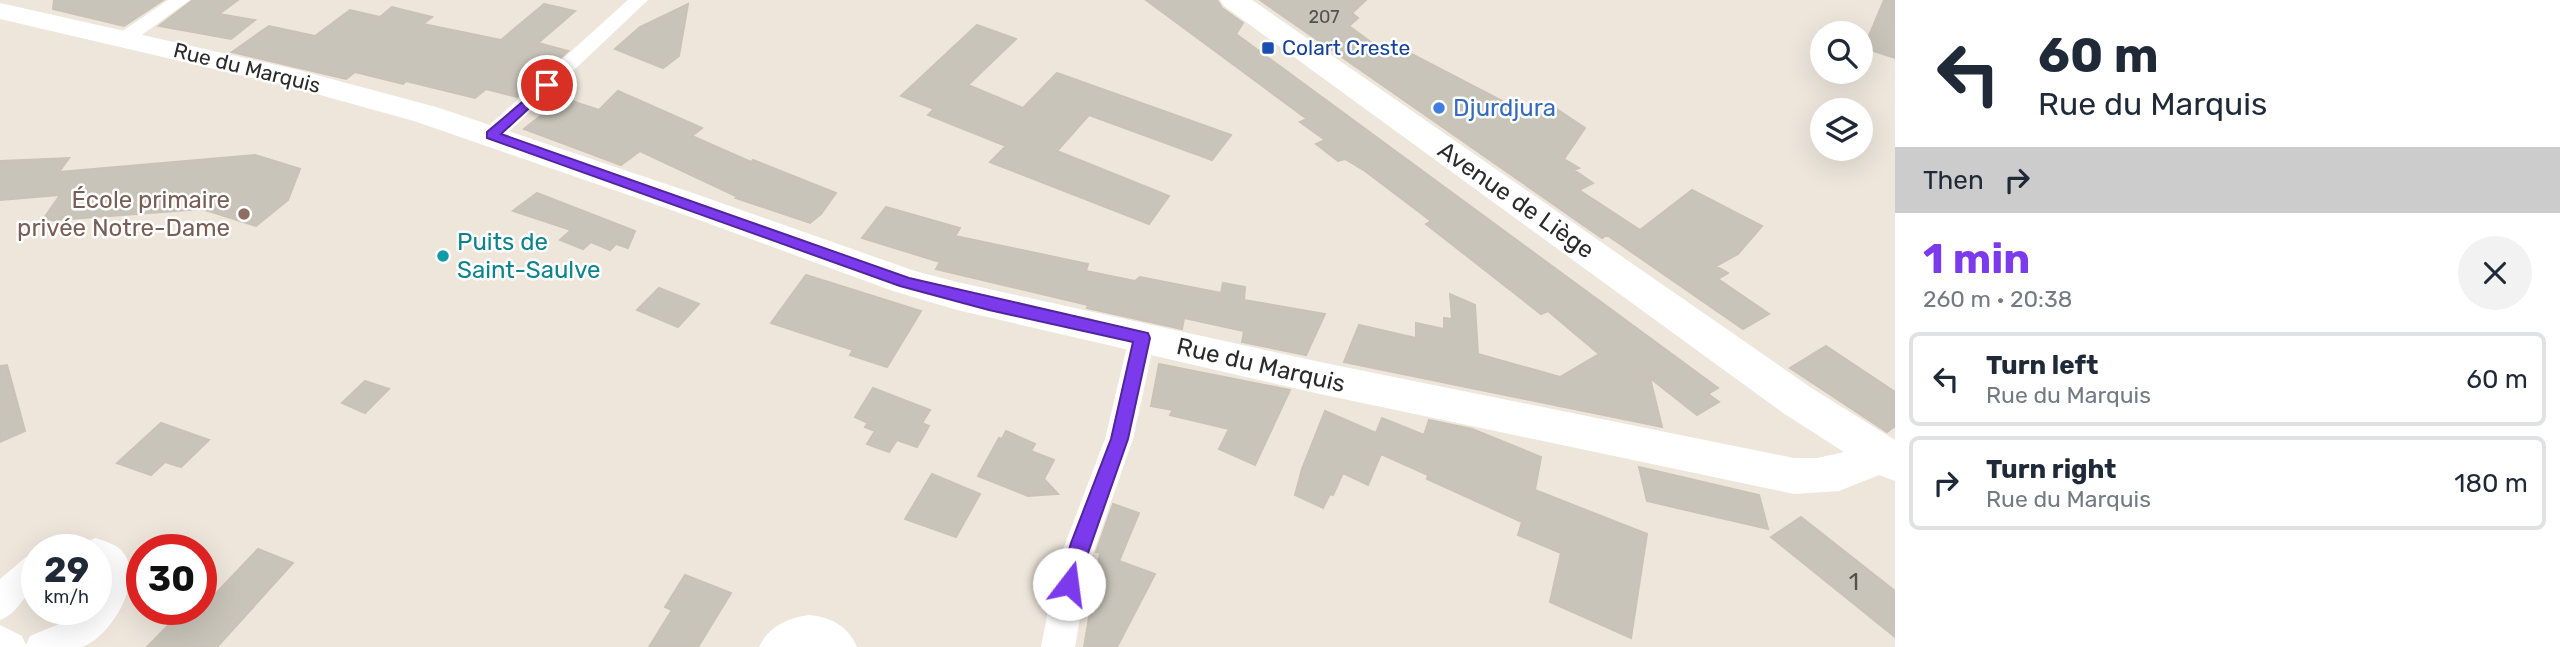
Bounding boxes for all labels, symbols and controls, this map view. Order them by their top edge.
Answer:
house number: 207 [1308,6,1340,28]
map controls [1810,21,1873,161]
button: search [1810,21,1873,84]
text: 60 m [2038,26,2159,84]
icon: left [1923,28,2014,119]
place label: Colart Creste [1282,35,1410,60]
street label: Rue du Marquis [171,37,323,98]
marker: Colart Creste [1260,40,1276,56]
pin [517,55,577,115]
icon: arrive [528,66,566,104]
text: Rue du Marquis [2038,85,2267,123]
place label: Djurdjura [1453,94,1556,122]
button: layers [1810,98,1873,161]
marker: Djurdjura [1431,100,1447,116]
street label: Avenue de Liège [1433,136,1599,264]
icon: right [1998,161,2036,199]
text: Then [1923,165,1984,196]
place label: École primaire privée Notre-Dame [17,186,230,242]
marker: École primaire privée Notre-Dame [236,206,252,222]
place label: Puits de Saint-Saulve [457,228,600,284]
text: 1 min [1923,234,2030,284]
button: close [2458,236,2532,310]
marker: Puits de Saint-Saulve [435,248,451,264]
text: 260 m · 20:38 [1923,285,2072,313]
street label: Rue du Marquis [1174,332,1348,398]
text: Turn left [1986,350,2098,381]
icon: left [1927,360,1965,398]
text: 60 m [2466,364,2528,395]
text: Rue du Marquis [1986,381,2151,409]
text: Turn right [1986,454,2116,485]
icon: right [1927,464,1965,502]
text: 180 m [2454,468,2528,499]
text: Rue du Marquis [1986,485,2151,513]
speed limit sign: 30 [126,534,217,625]
position arrow [1032,547,1106,621]
text: 29 [44,549,89,591]
house number: 1 [1849,568,1859,596]
text: km/h [44,586,89,608]

